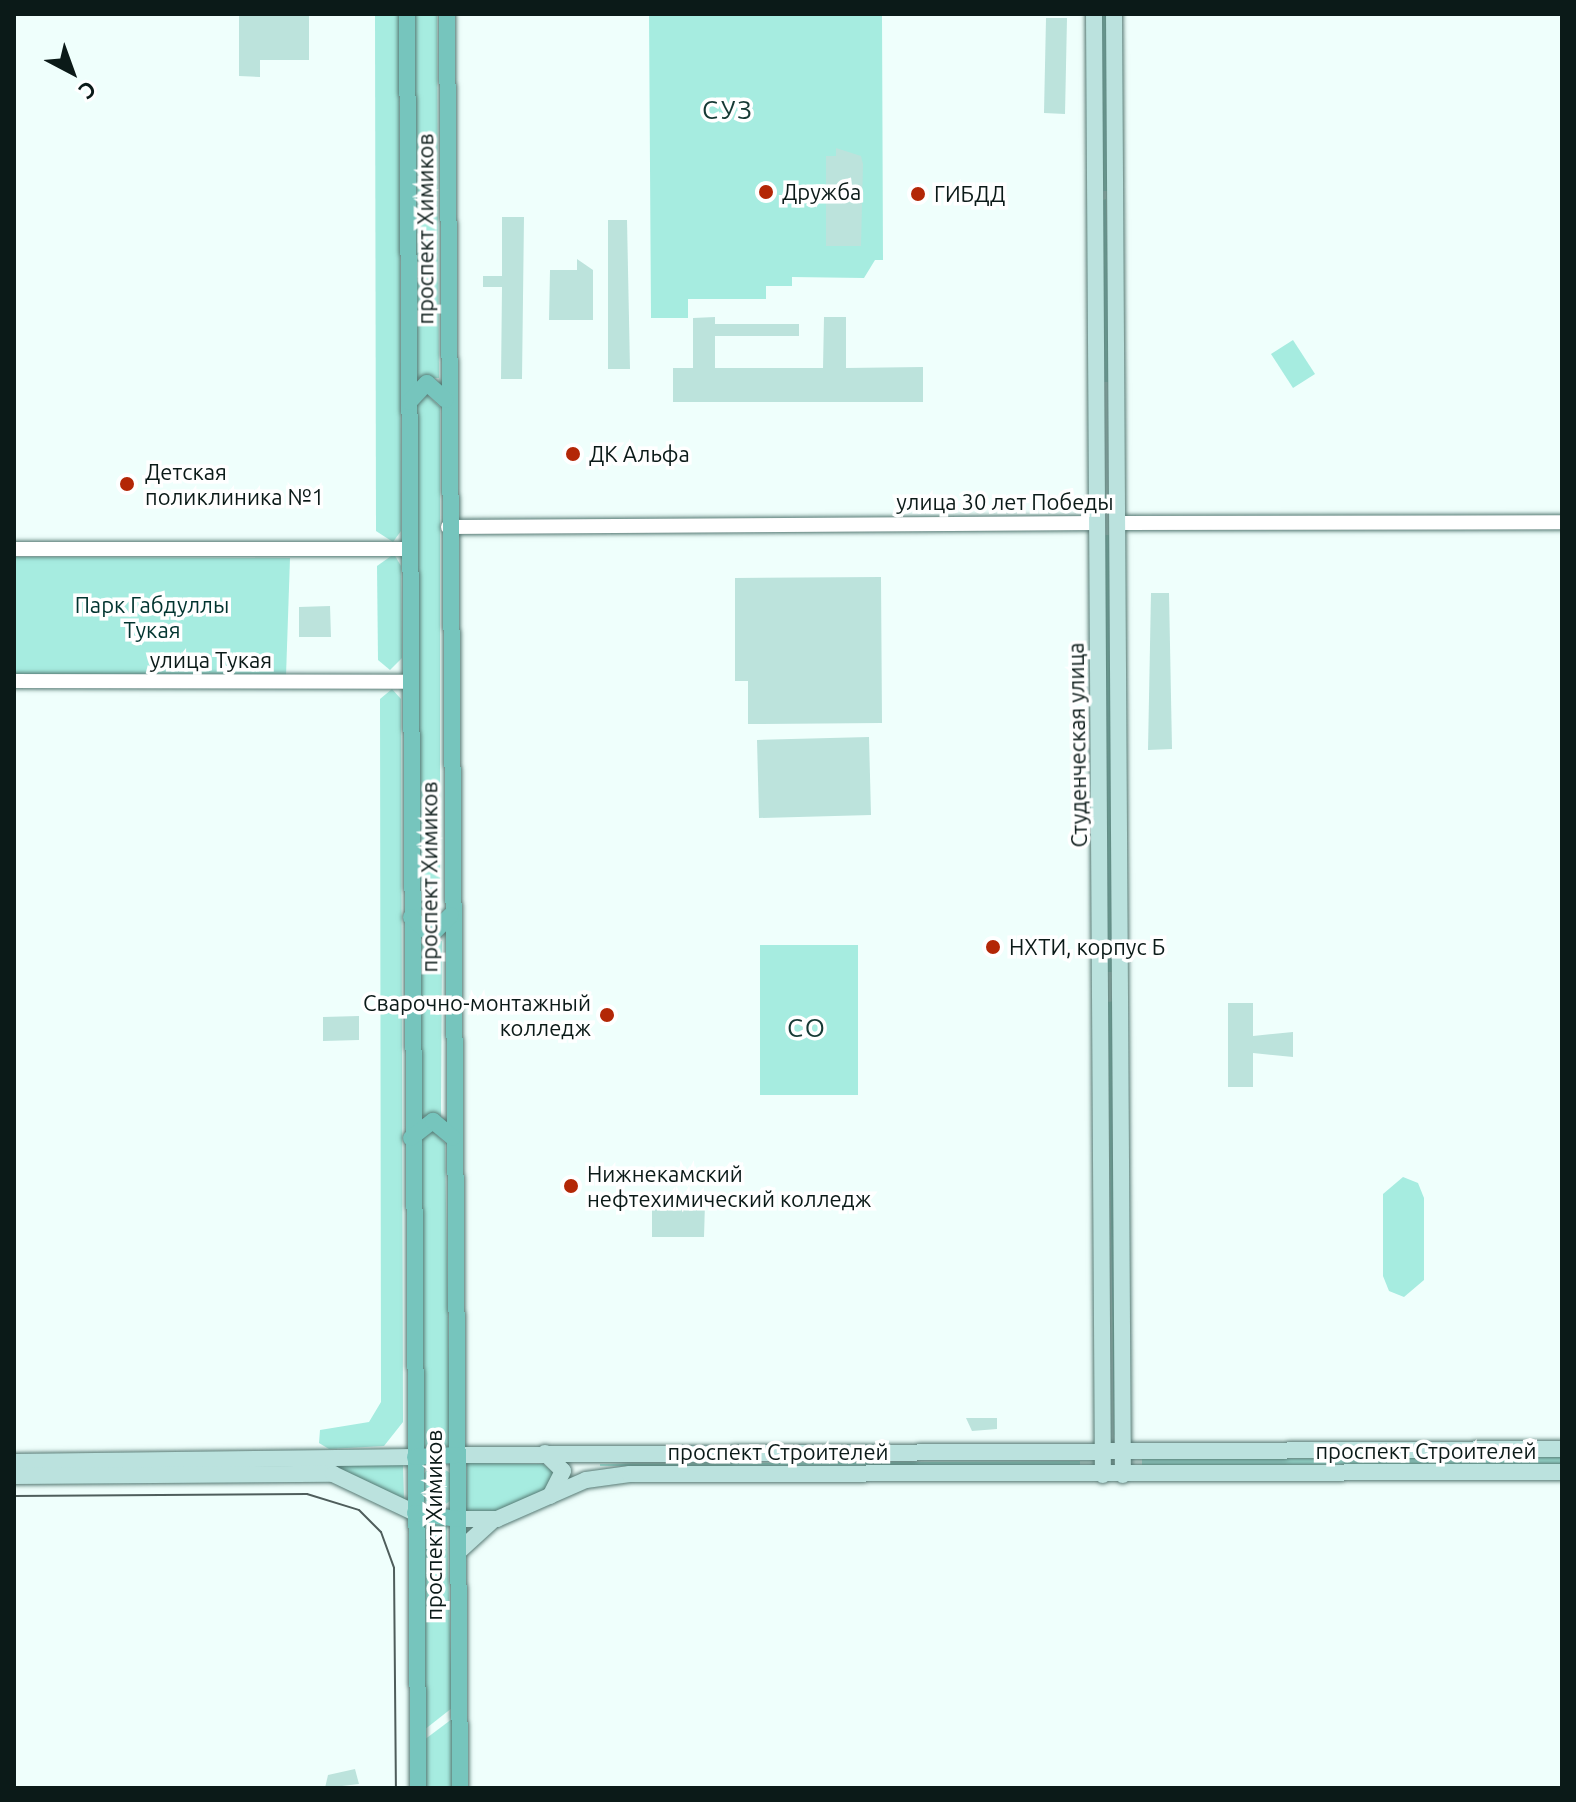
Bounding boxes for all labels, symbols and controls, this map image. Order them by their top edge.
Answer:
north arrow [32,32,112,112]
text: С [75,76,102,105]
district label: СУЗ [702,94,754,126]
street label: проспект Химиков [412,133,438,325]
place label: Дружба [782,179,861,205]
place label: ГИБДД [934,181,1005,207]
marker: Дружба [757,183,775,201]
marker: ГИБДД [909,185,927,203]
place label: ДК Альфа [589,441,690,467]
marker: ДК Альфа [564,445,582,463]
place label: Детская поликлиника №1 [145,458,324,510]
marker: Детская поликлиника №1 [116,473,138,495]
street label: улица 30 лет Победы [896,489,1114,515]
park label: Парк Габдуллы Тукая [75,591,229,642]
street label: Студенческая улица [1062,642,1092,848]
street label: улица Тукая [150,647,272,673]
street label: проспект Химиков [416,781,442,973]
place label: НХТИ, корпус Б [1009,934,1165,960]
marker: НХТИ, корпус Б [984,938,1002,956]
place label: Сварочно-монтажный колледж [363,989,591,1040]
marker: Сварочно-монтажный колледж [598,1006,616,1024]
district label: СО [787,1012,827,1044]
place label: Нижнекамский нефтехимический колледж [587,1160,871,1212]
marker: Нижнекамский нефтехимический колледж [562,1177,580,1195]
street label: проспект Химиков [421,1429,447,1621]
street label: проспект Строителей [1315,1438,1537,1464]
street label: проспект Строителей [667,1439,889,1465]

